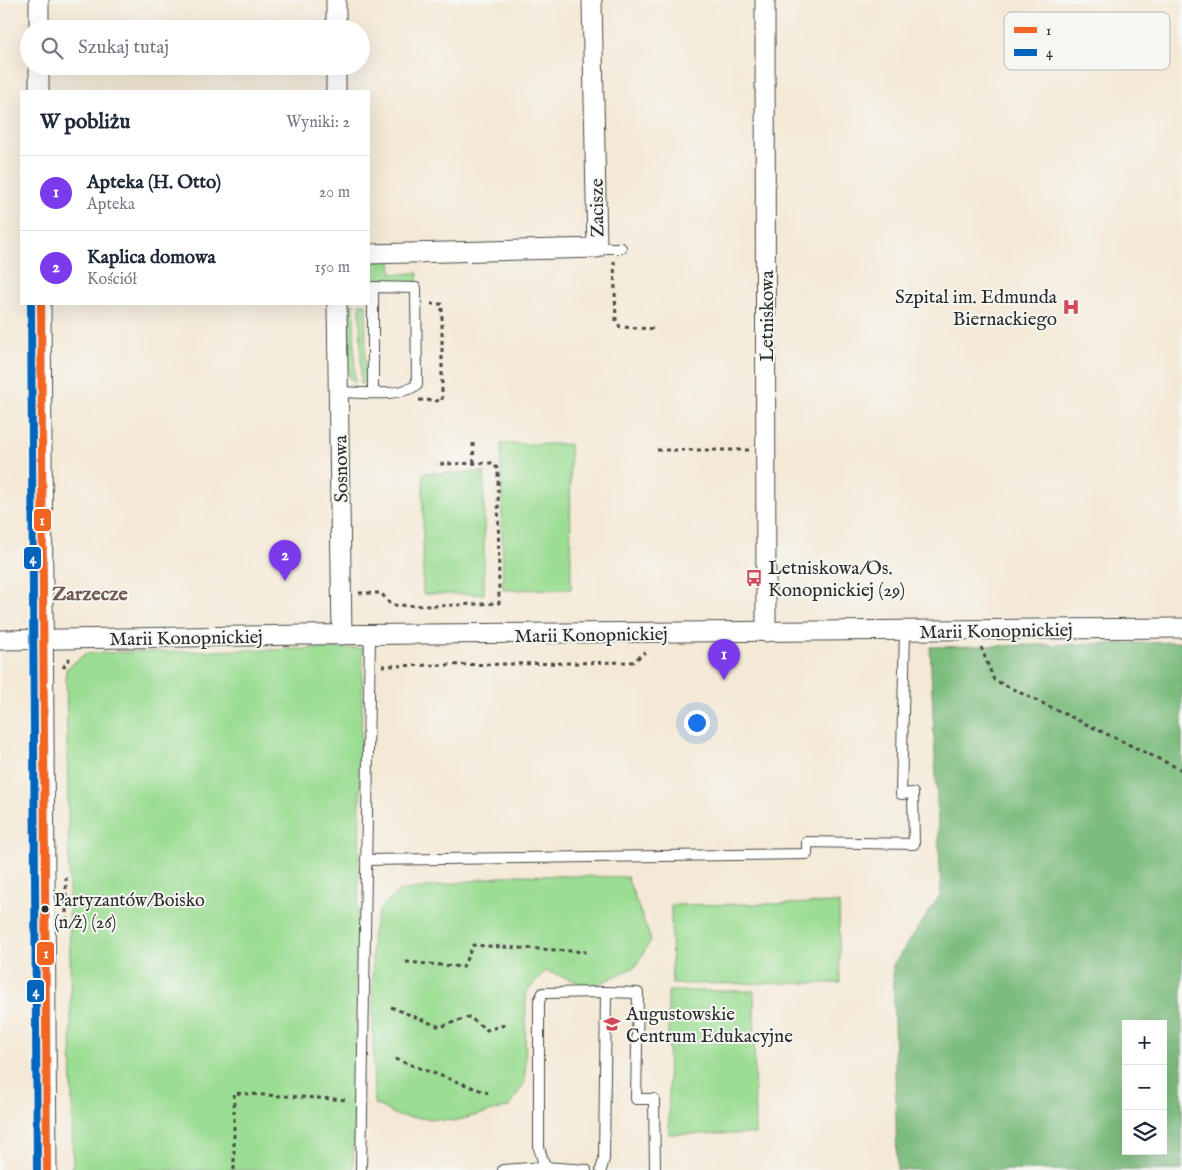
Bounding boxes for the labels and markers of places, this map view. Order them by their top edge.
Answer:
place label: Szpital im. Edmunda Biernackiego [895,286,1058,332]
hospital icon: Szpital im. Edmunda Biernackiego [1061,297,1081,317]
pin: 2 [269,540,301,581]
place label: Letniskowa/Os. Konopnickiej (29) [768,557,905,603]
bus stop icon: Letniskowa/Os. Konopnickiej (29) [744,568,764,588]
pin: 1 [708,639,740,680]
place label: Partyzantów/Boisko (n/ż) (26) [54,890,205,935]
marker: Partyzantów/Boisko (n/ż) (26) [40,904,50,914]
place label: Augustowskie Centrum Edukacyjne [625,1003,793,1049]
school or university icon: Augustowskie Centrum Edukacyjne [602,1014,622,1034]

